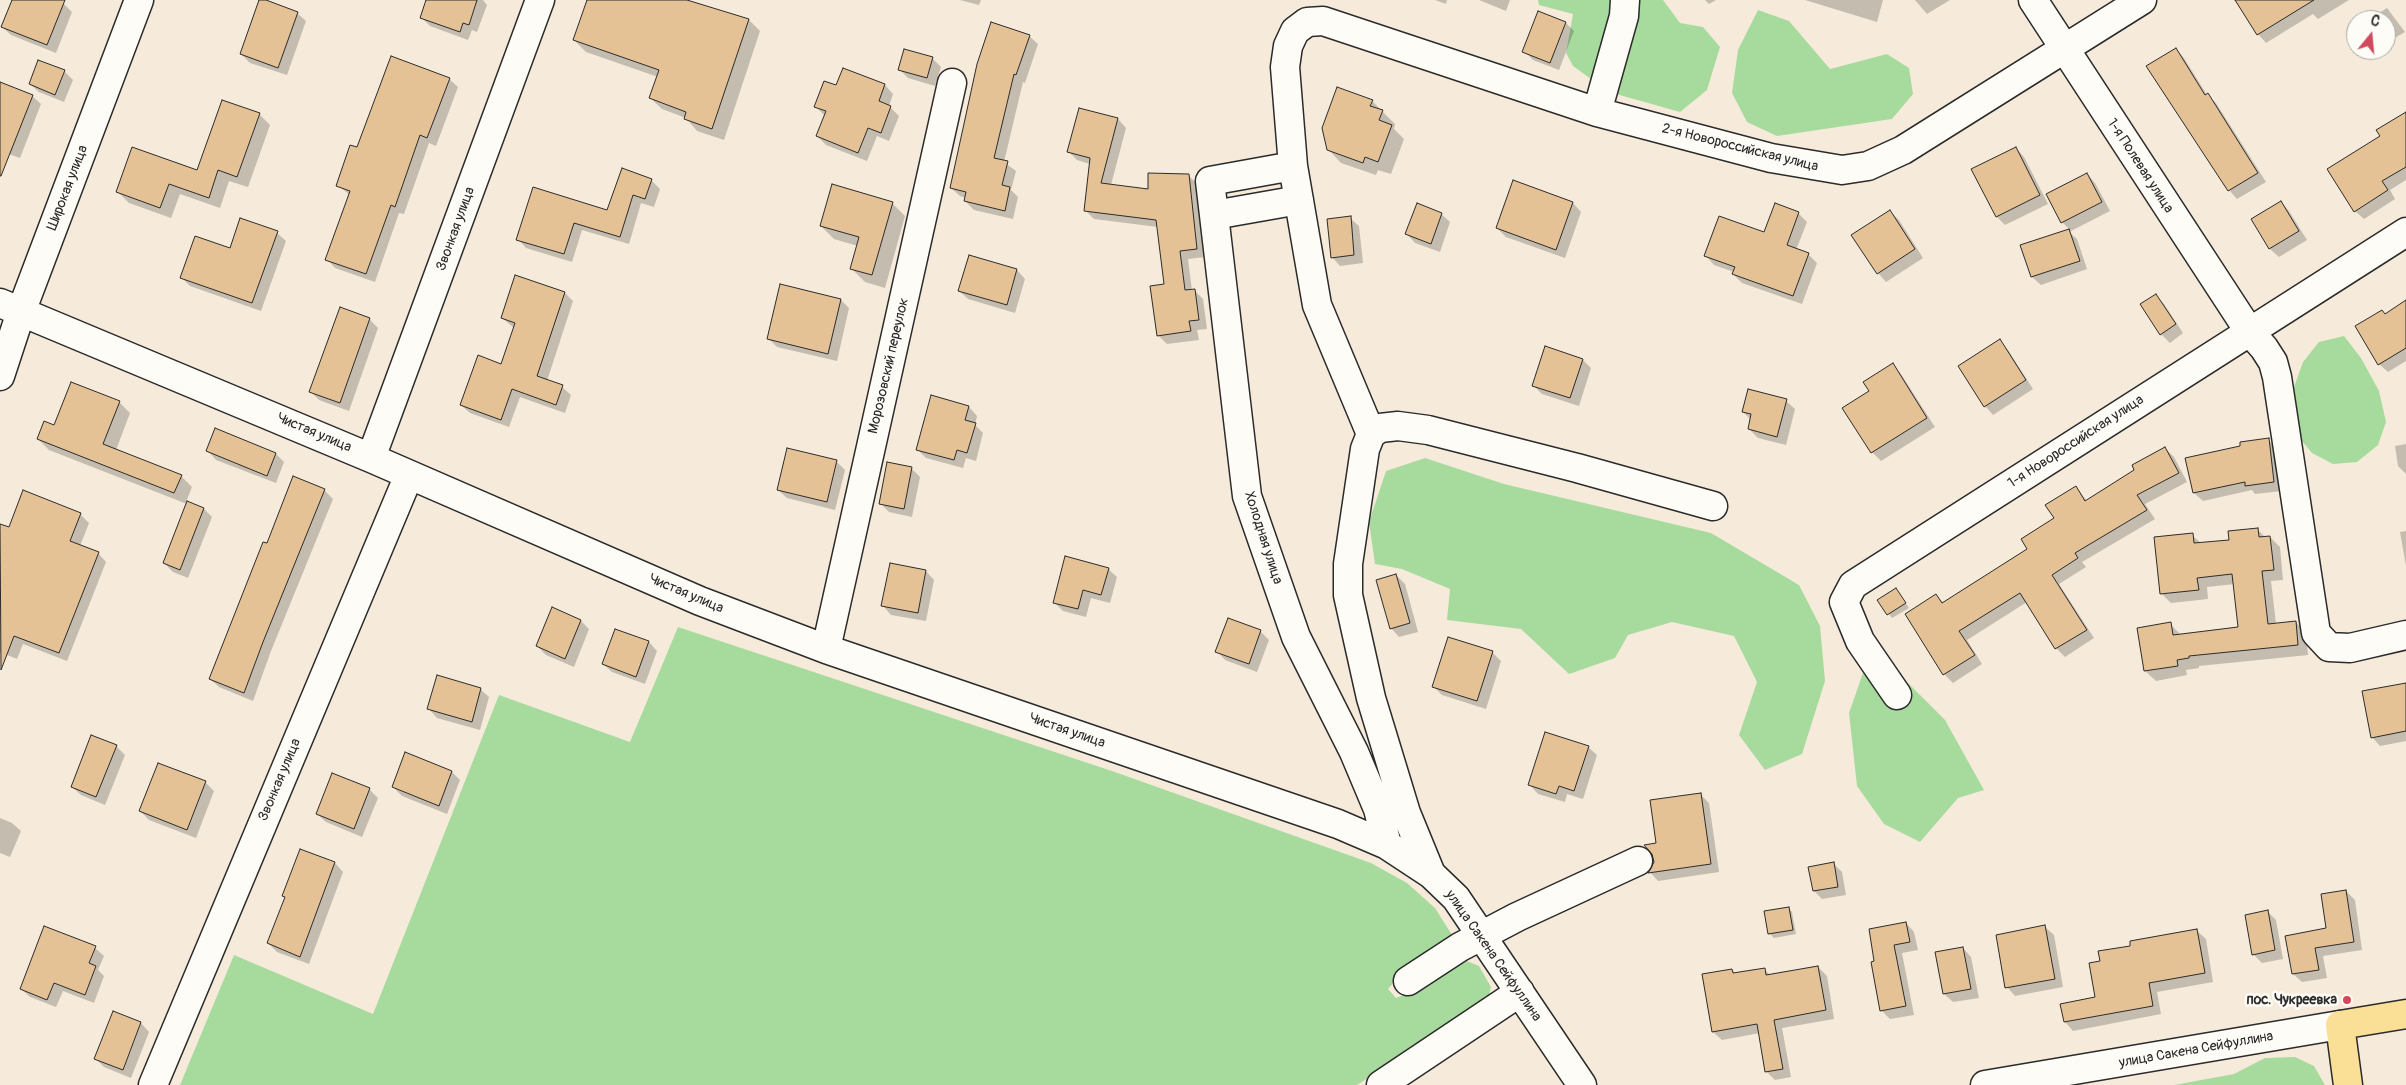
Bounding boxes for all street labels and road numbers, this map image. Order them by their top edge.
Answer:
street label: 1-я Полевая улица [2103,116,2177,216]
street label: 2-я Новороссийская улица [1660,120,1820,176]
street label: Широкая улица [44,143,92,233]
street label: Звонкая улица [433,185,479,273]
street label: Морозовский переулок [865,296,913,436]
street label: 1-я Новороссийская улица [2005,392,2147,492]
street label: Чистая улица [274,410,354,456]
street label: Холодная улица [1240,490,1286,586]
street label: Чистая улица [646,571,726,617]
street label: Чистая улица [1027,710,1107,752]
street label: Звонкая улица [255,736,305,824]
street label: улица Сакена Сейфуллина [1441,887,1545,1025]
street label: улица Сакена Сейфуллина [2118,1028,2274,1072]

